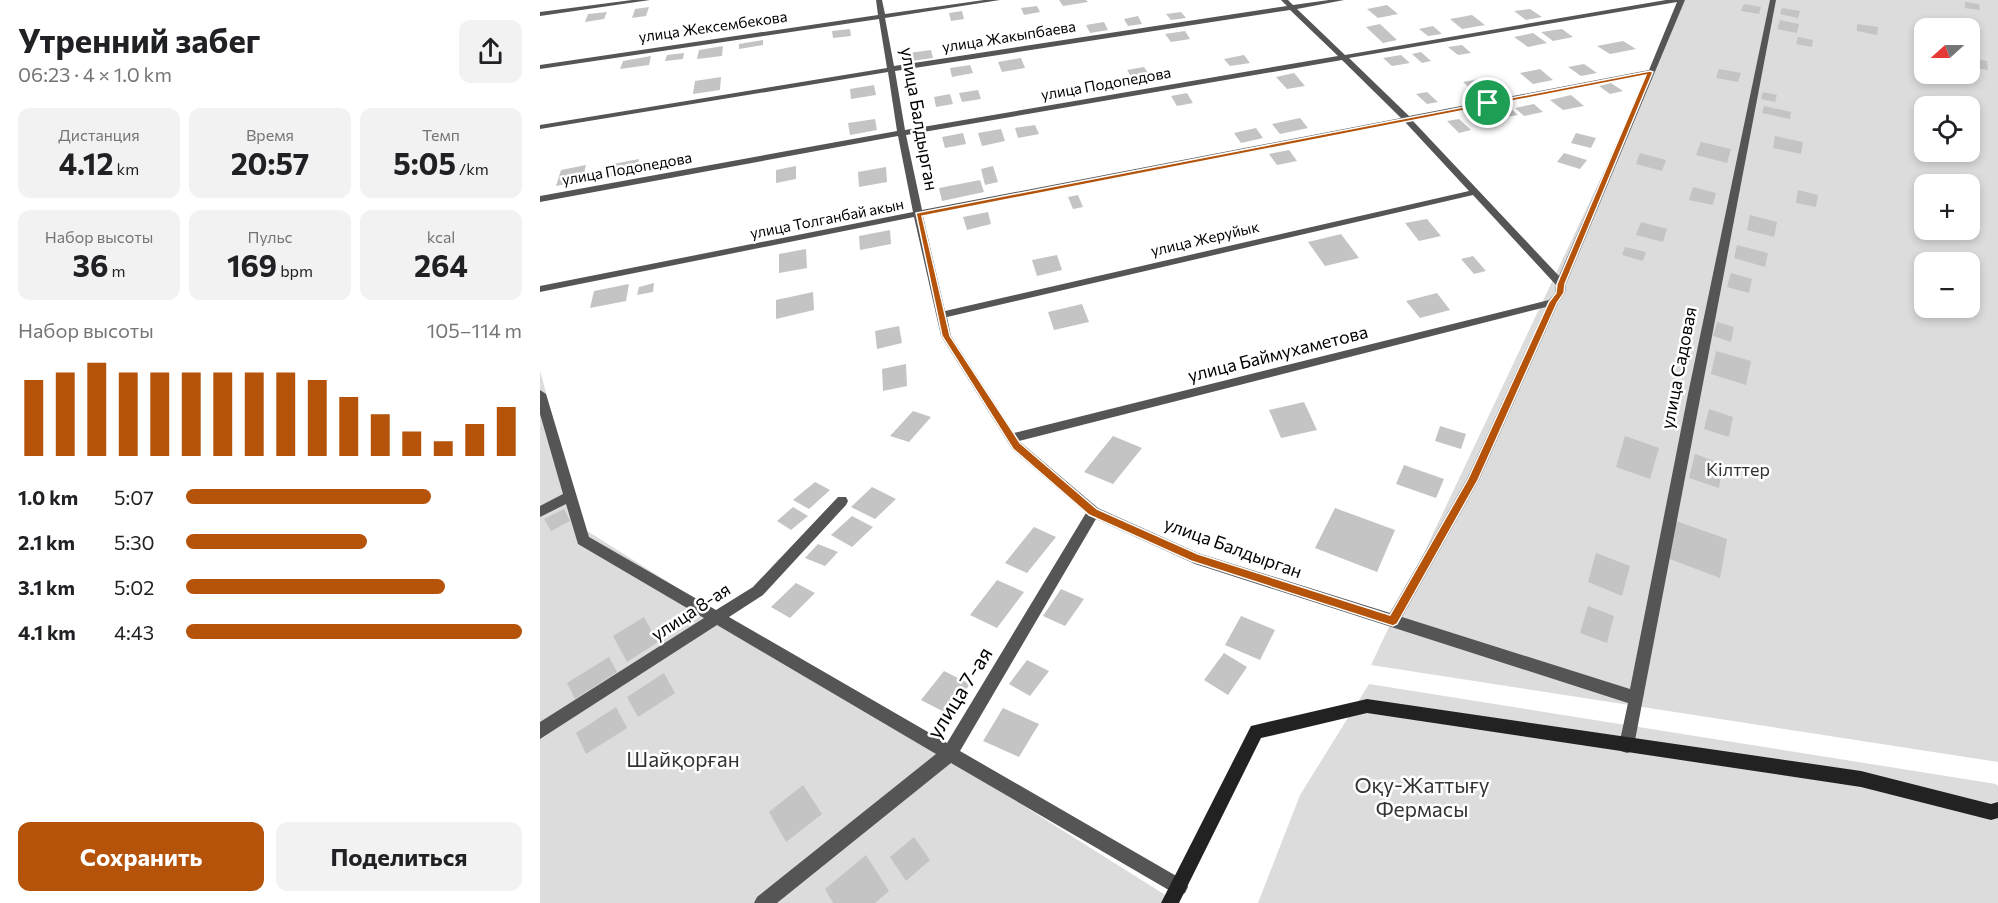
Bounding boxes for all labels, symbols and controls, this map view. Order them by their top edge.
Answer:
street label: улица Жексембекова [637,7,788,45]
street label: улица Жакыпбаева [941,17,1077,55]
north arrow [1914,18,1980,84]
map controls [1914,18,1980,318]
text: Утренний забег [18,19,260,60]
button: share [459,20,522,83]
street label: улица Балдырган [897,45,943,192]
text: 06:23 · 4 × 1.0 km [18,62,172,86]
street label: улица Подопедова [1039,63,1172,103]
pin [1462,77,1513,128]
icon: arrive [1471,86,1504,119]
button: locate [1914,96,1980,162]
text: Дистанция [58,125,140,144]
text: Время [246,125,294,144]
text: Темп [422,125,460,144]
text: 4.12 [59,144,113,181]
text: 20:57 [231,144,309,181]
text: 5:05 [393,144,456,181]
street label: улица Подопедова [560,148,693,188]
text: km [113,159,139,178]
text: /km [456,159,489,178]
button: + [1914,174,1980,240]
street label: улица Толганбай акын [748,194,905,242]
street label: улица Жеруйык [1149,217,1261,259]
text: Набор высоты [45,227,153,246]
text: Пульс [247,227,293,246]
text: kcal [427,227,455,246]
text: 36 [72,246,108,283]
text: 169 [227,246,277,283]
text: 264 [414,246,468,283]
button: − [1914,252,1980,318]
text: m [108,261,126,280]
text: bpm [277,261,313,280]
street label: улица Садовая [1655,305,1701,431]
text: Набор высоты [18,318,154,342]
text: 105–114 m [427,318,522,342]
street label: улица Баймухаметова [1185,320,1370,386]
park label: Кілттер [1706,458,1770,480]
text: 1.0 km [18,485,78,509]
text: 5:07 [114,485,154,509]
street label: улица Балдырган [1161,512,1305,582]
text: 2.1 km [18,530,75,554]
text: 5:30 [114,530,155,554]
text: 3.1 km [18,575,75,599]
text: 5:02 [114,575,154,599]
street label: улица 8-ая [647,577,734,645]
text: 4.1 km [18,620,76,644]
text: 4:43 [114,620,154,644]
street label: улица 7-ая [921,642,997,743]
park label: Шайқорған [626,746,740,771]
park label: Оқу-Жаттығу Фермасы [1354,772,1490,821]
button: Сохранить [18,822,264,891]
button: Поделиться [276,822,522,891]

